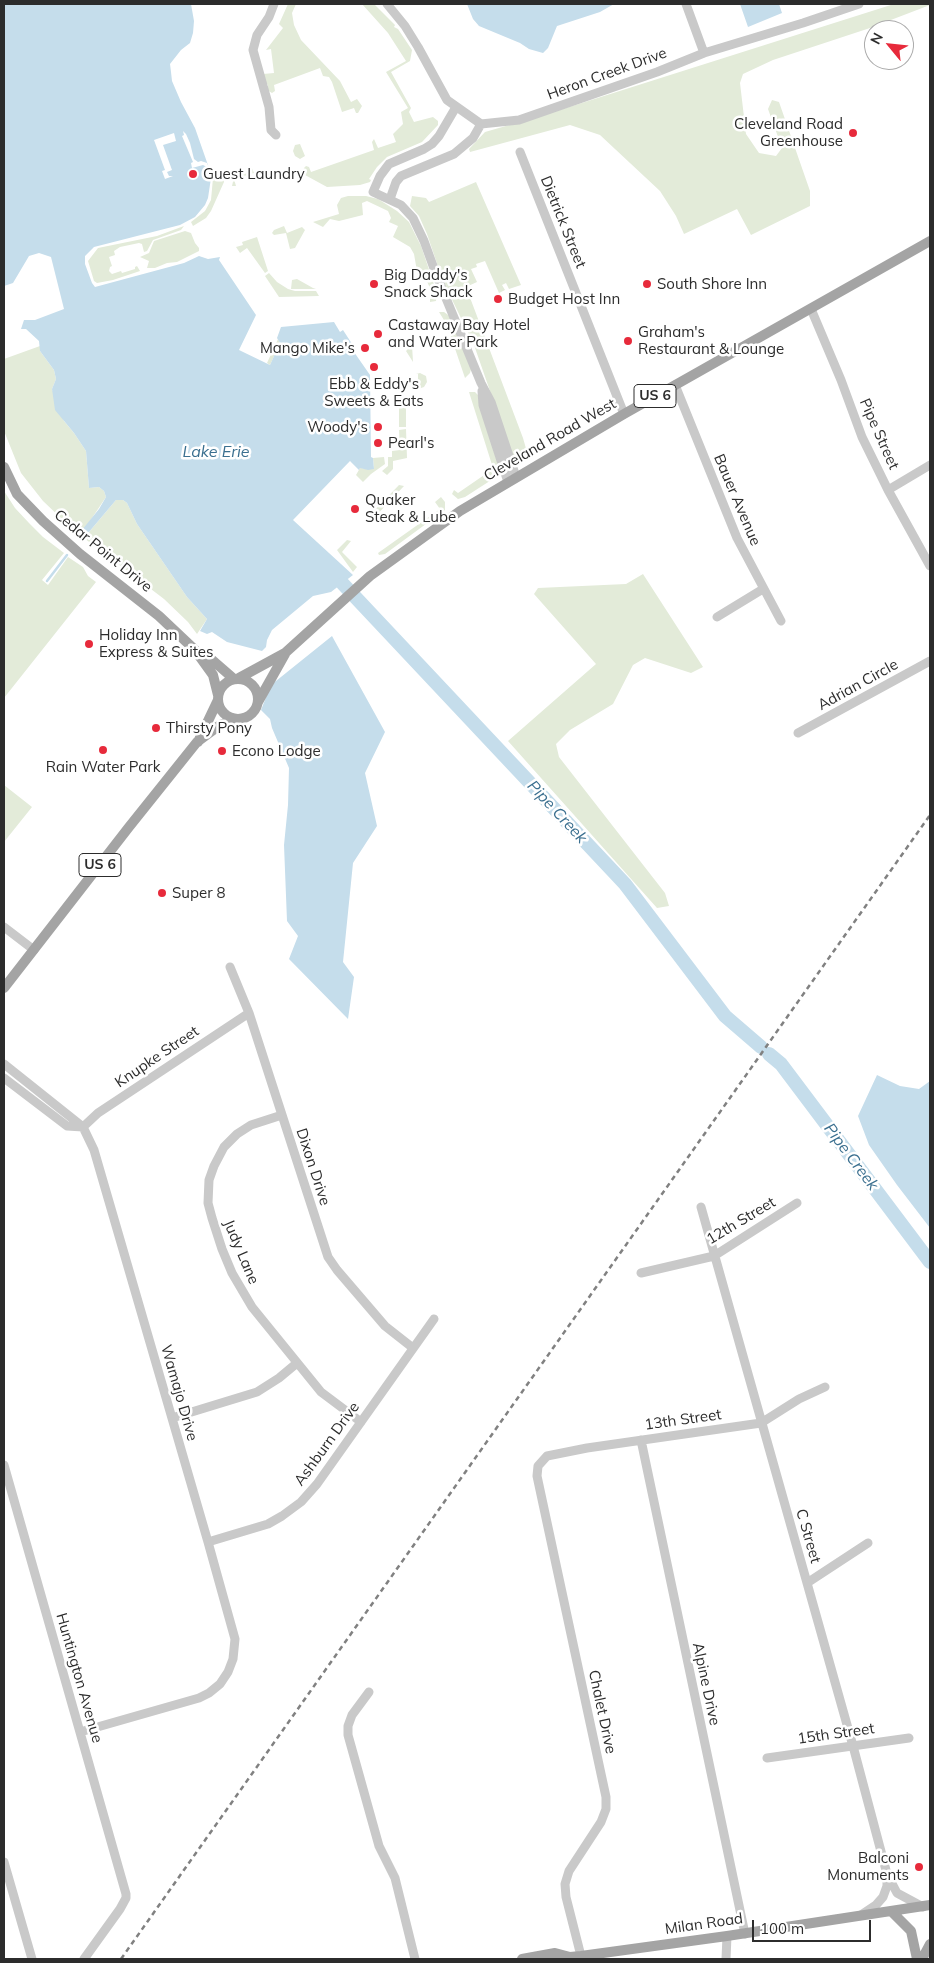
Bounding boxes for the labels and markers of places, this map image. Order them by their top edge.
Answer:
place label: Cleveland Road Greenhouse [734,115,843,150]
marker: Cleveland Road Greenhouse [847,127,859,139]
place label: Guest Laundry [203,165,305,183]
marker: Guest Laundry [187,168,199,180]
place label: Big Daddy's Snack Shack [384,266,472,301]
place label: South Shore Inn [657,275,767,293]
marker: Big Daddy's Snack Shack [368,278,380,290]
marker: South Shore Inn [641,278,653,290]
place label: Budget Host Inn [508,290,620,308]
marker: Budget Host Inn [492,293,504,305]
place label: Castaway Bay Hotel and Water Park [388,316,530,351]
place label: Graham's Restaurant & Lounge [638,323,784,358]
marker: Castaway Bay Hotel and Water Park [372,328,384,340]
marker: Graham's Restaurant & Lounge [622,335,634,347]
place label: Mango Mike's [260,339,355,357]
marker: Mango Mike's [359,342,371,354]
marker: Ebb & Eddy's Sweets & Eats [368,361,380,373]
place label: Ebb & Eddy's Sweets & Eats [324,375,424,410]
place label: Woody's [307,418,368,436]
marker: Woody's [372,421,384,433]
place label: Pearl's [388,434,434,452]
marker: Pearl's [372,437,384,449]
place label: Quaker Steak & Lube [365,491,456,526]
marker: Quaker Steak & Lube [349,503,361,515]
place label: Holiday Inn Express & Suites [99,626,213,661]
marker: Holiday Inn Express & Suites [83,638,95,650]
place label: Thirsty Pony [166,719,252,737]
marker: Thirsty Pony [150,722,162,734]
place label: Econo Lodge [232,742,321,760]
marker: Rain Water Park [97,744,109,756]
marker: Econo Lodge [216,745,228,757]
place label: Rain Water Park [46,758,160,776]
place label: Super 8 [172,884,226,902]
marker: Super 8 [156,887,168,899]
place label: Balconi Monuments [827,1849,909,1884]
marker: Balconi Monuments [913,1861,925,1873]

